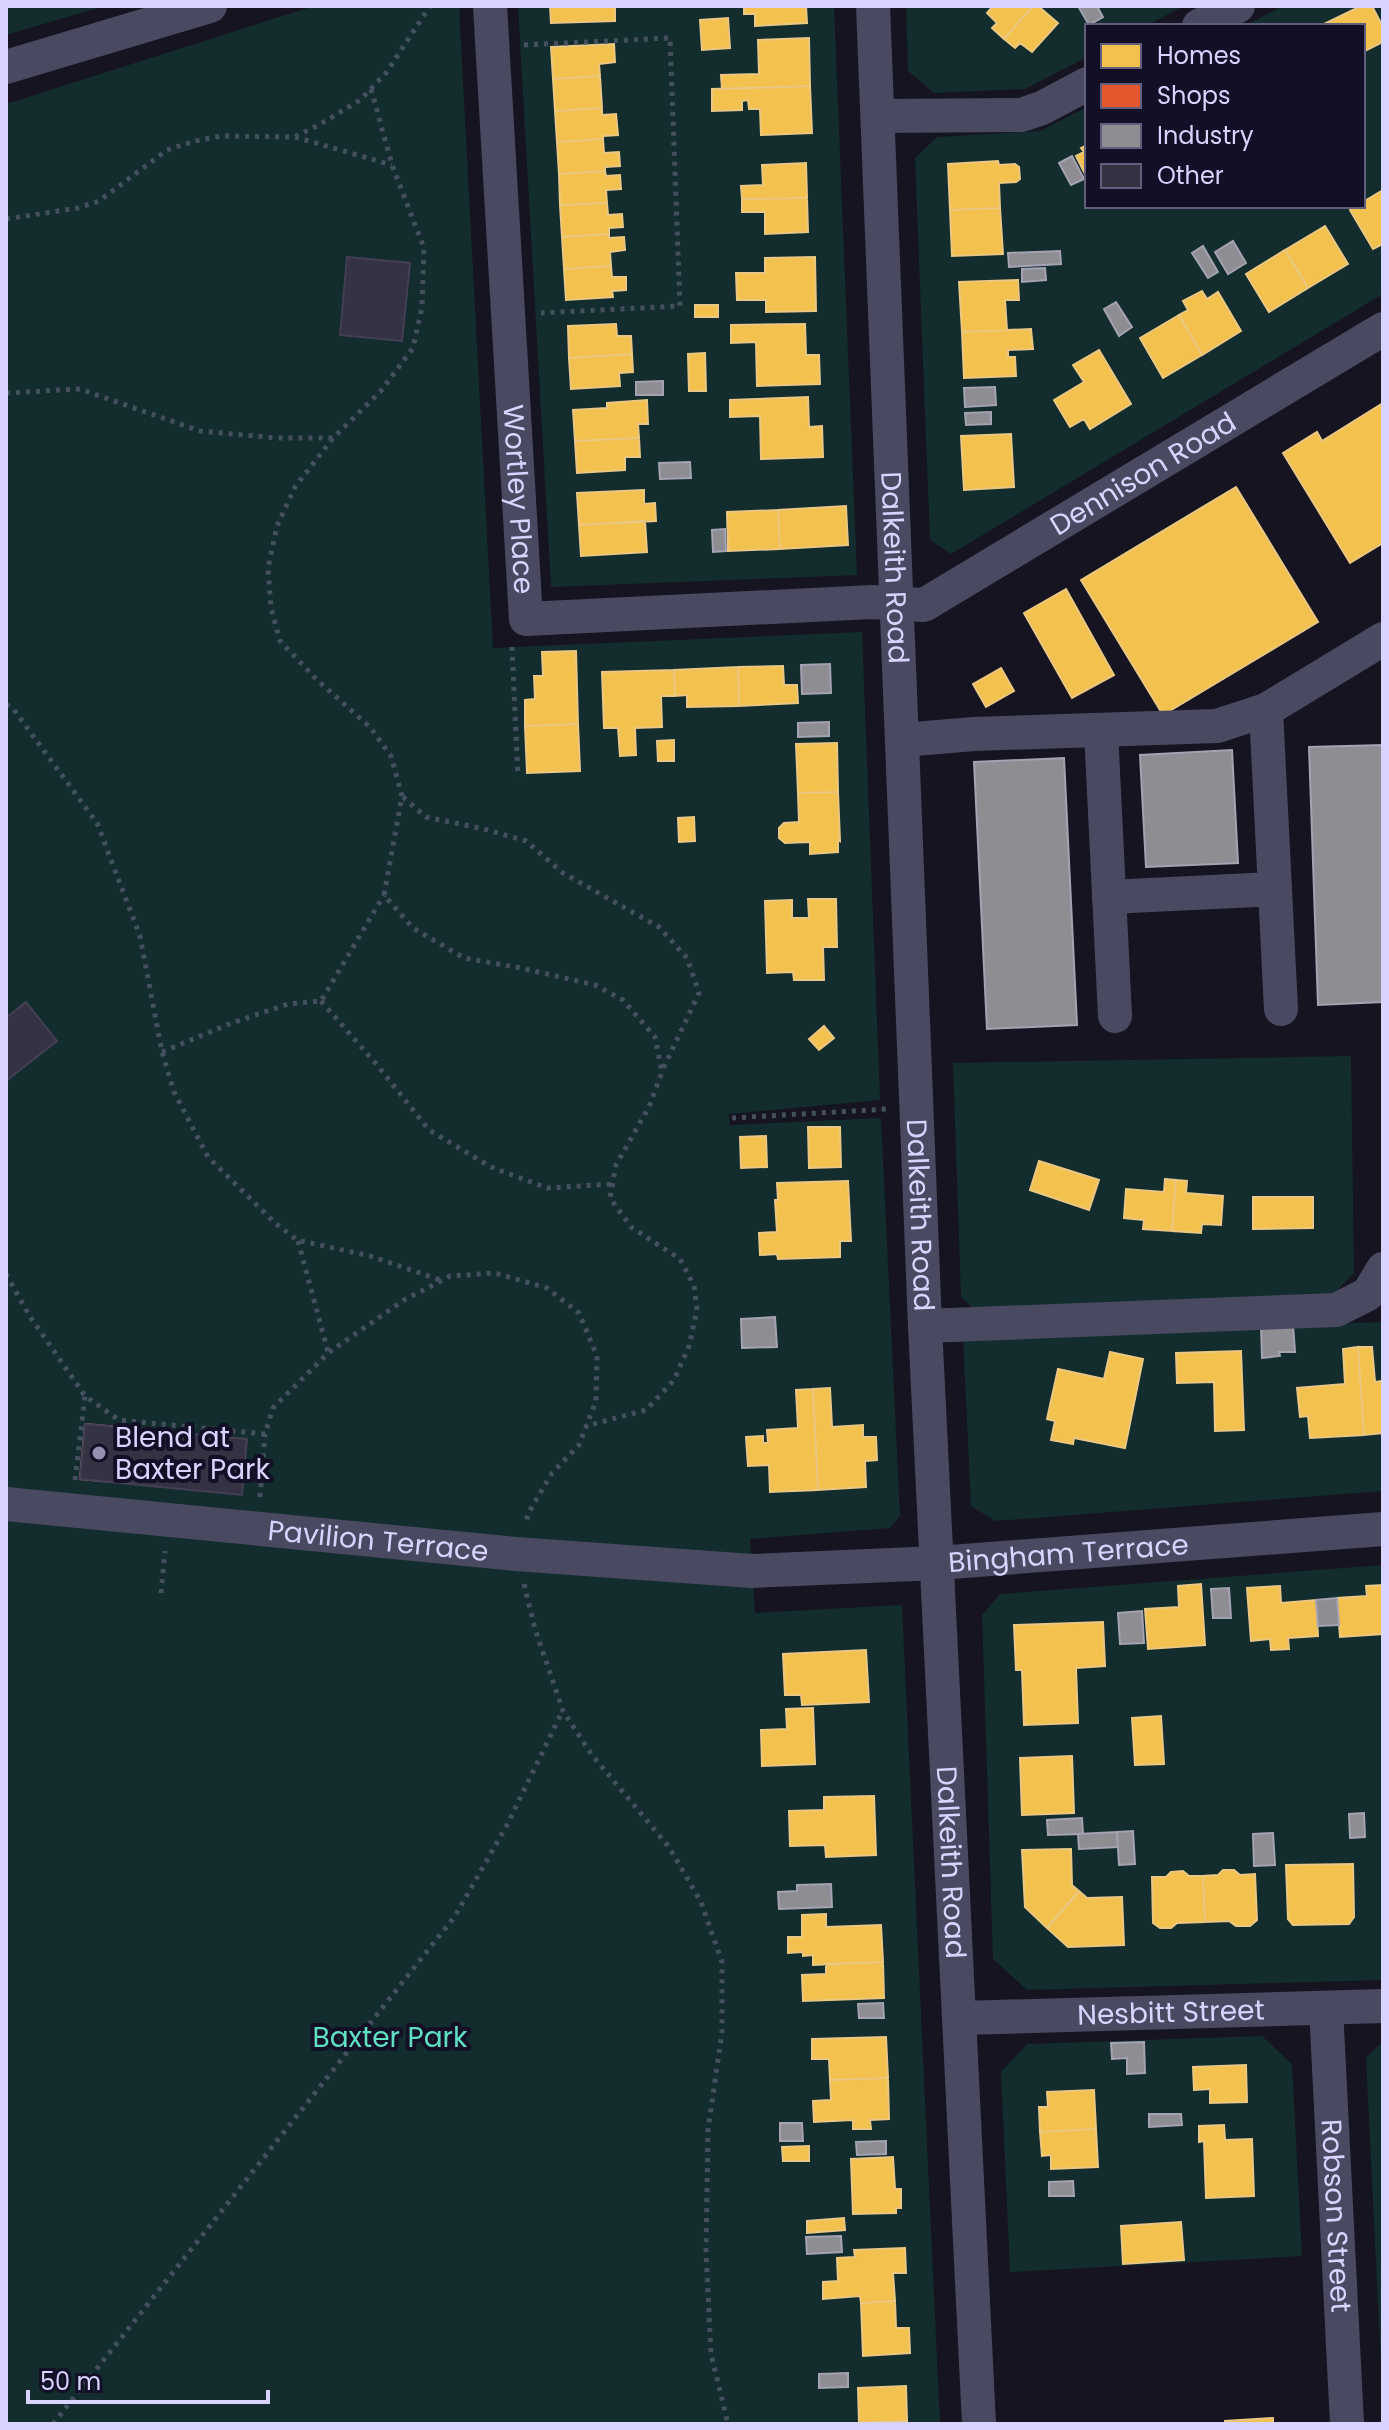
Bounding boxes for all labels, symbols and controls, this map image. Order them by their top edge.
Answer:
legend [1085,24,1365,208]
text: Homes [1157,39,1241,72]
text: Shops [1157,79,1231,112]
text: Industry [1157,119,1254,152]
text: Other [1157,159,1224,192]
street label: Dennison Road [1043,402,1243,544]
street label: Wortley Place [494,403,544,595]
street label: Dalkeith Road [872,470,918,665]
street label: Dalkeith Road [897,1118,944,1312]
place label: Blend at Baxter Park [115,1418,271,1489]
marker: Blend at Baxter Park [90,1444,108,1462]
street label: Pavilion Terrace [266,1510,490,1571]
street label: Bingham Terrace [947,1524,1190,1582]
street label: Dalkeith Road [927,1765,976,1960]
street label: Nesbitt Street [1077,1990,1265,2034]
park label: Baxter Park [313,2018,468,2057]
street label: Robson Street [1312,2118,1361,2314]
scale bar [28,2354,268,2404]
text: 50 m [40,2365,101,2398]

